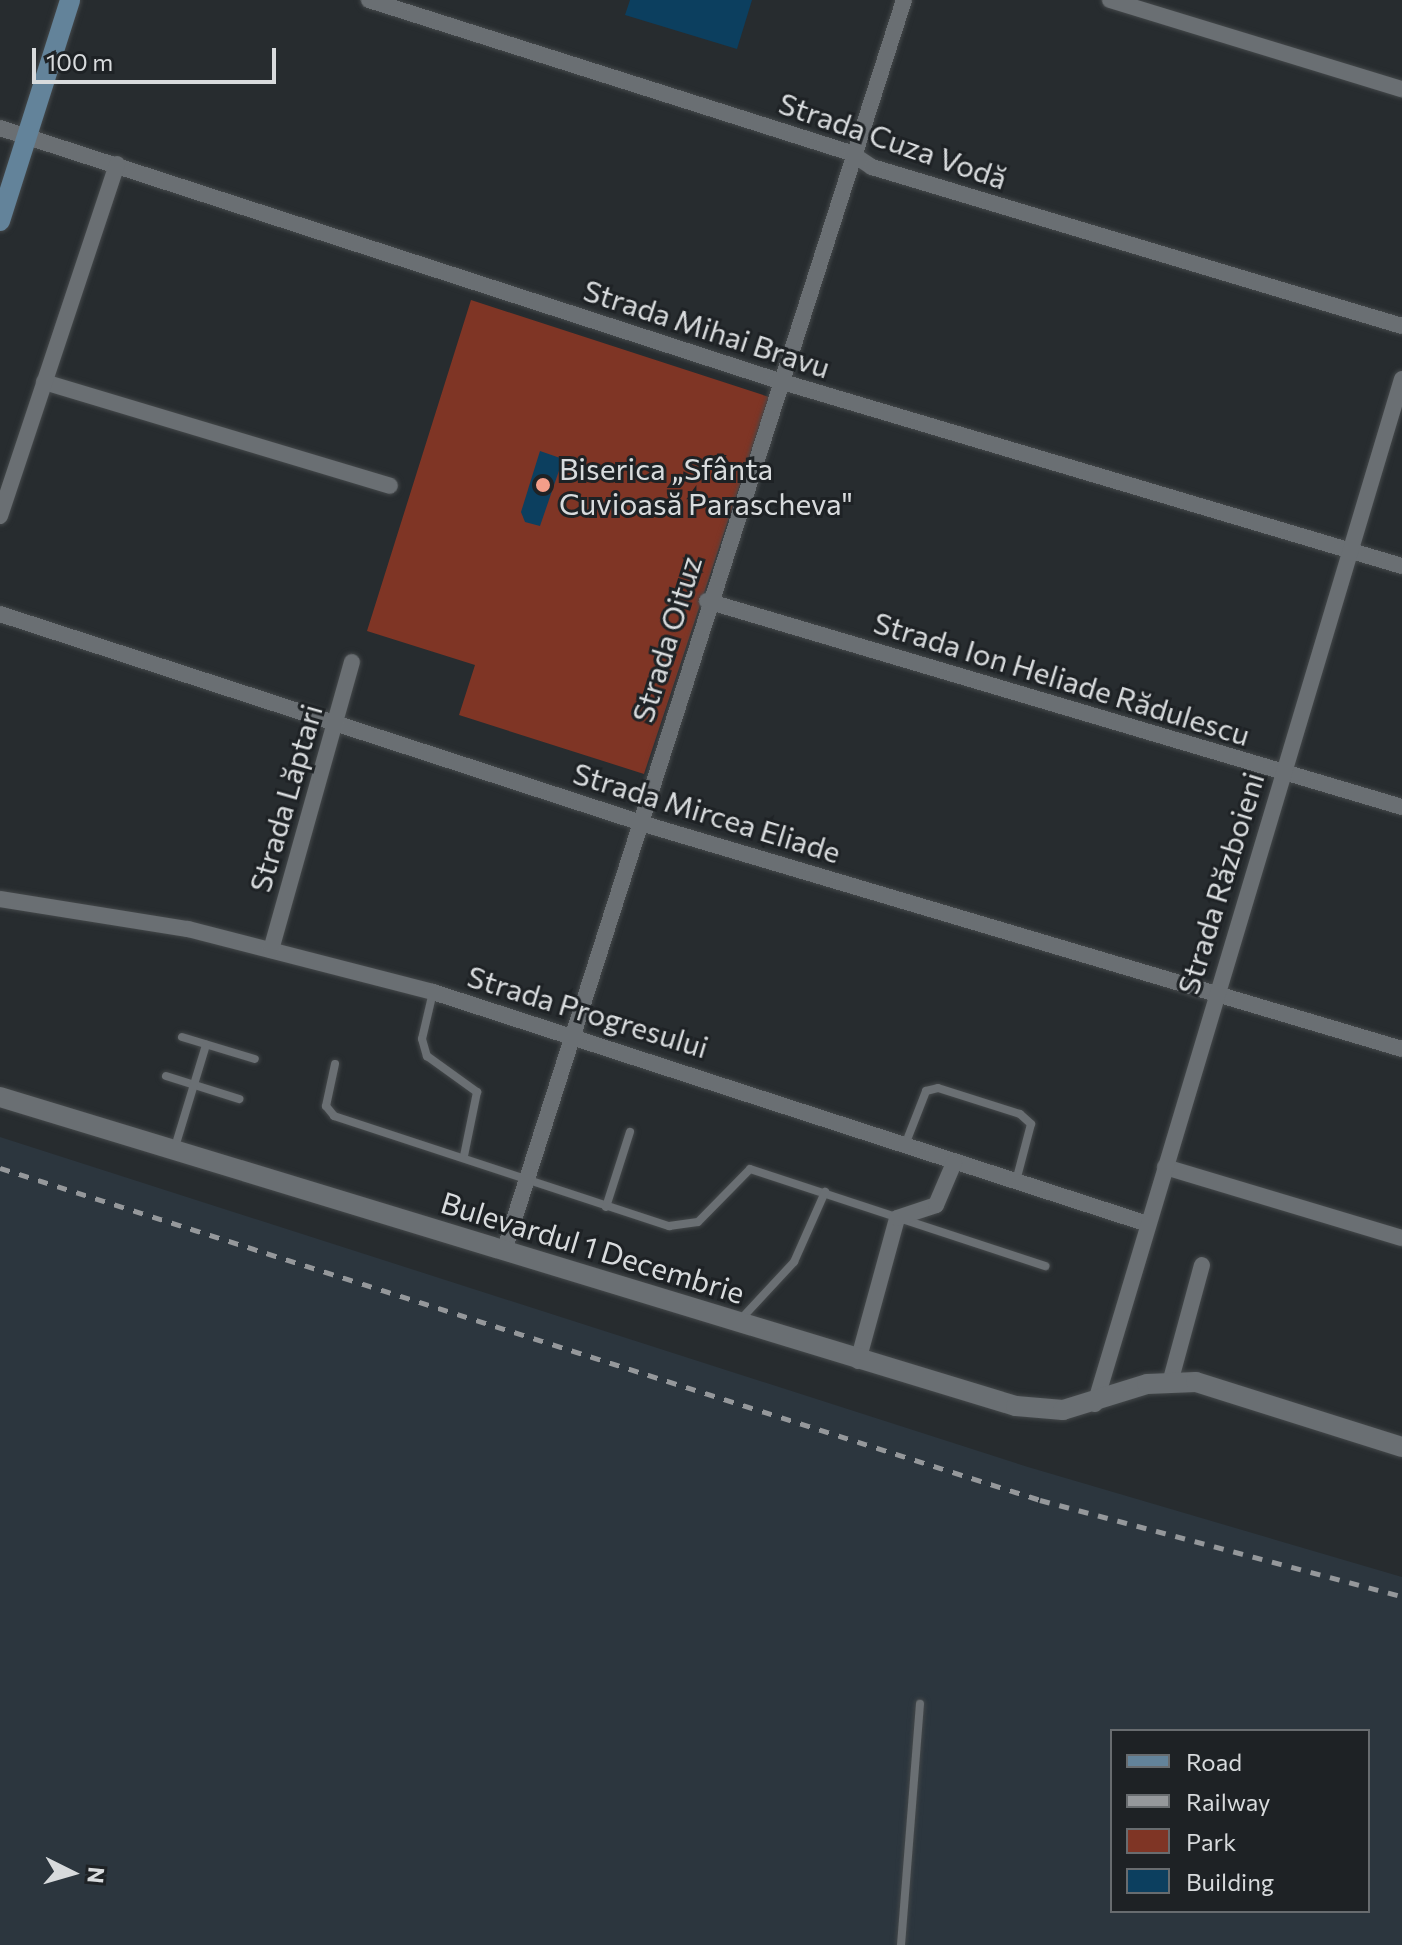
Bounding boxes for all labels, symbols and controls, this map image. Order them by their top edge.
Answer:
scale bar [36,32,280,82]
text: 100 m [46,47,113,76]
street label: Strada Cuza Vodă [774,84,1012,196]
street label: Strada Mihai Bravu [579,271,835,385]
place label: Biserica „Sfânta Cuvioasă Parascheva" [559,450,853,520]
marker: Biserica „Sfânta Cuvioasă Parascheva" [534,476,552,494]
street label: Strada Oituz [624,552,708,726]
street label: Strada Ion Heliade Rădulescu [870,604,1254,752]
street label: Strada Lăptari [241,700,329,896]
street label: Strada Mircea Eliade [569,754,845,870]
street label: Strada Războieni [1169,768,1271,998]
street label: Strada Progresului [463,957,713,1065]
street label: Bulevardul 1 Decembrie [437,1184,749,1310]
legend [1110,1729,1370,1913]
text: Road [1186,1747,1242,1776]
text: Railway [1186,1787,1271,1816]
text: Park [1186,1827,1236,1856]
north arrow [32,1833,112,1913]
text: N [82,1866,111,1885]
text: Building [1186,1867,1274,1896]

